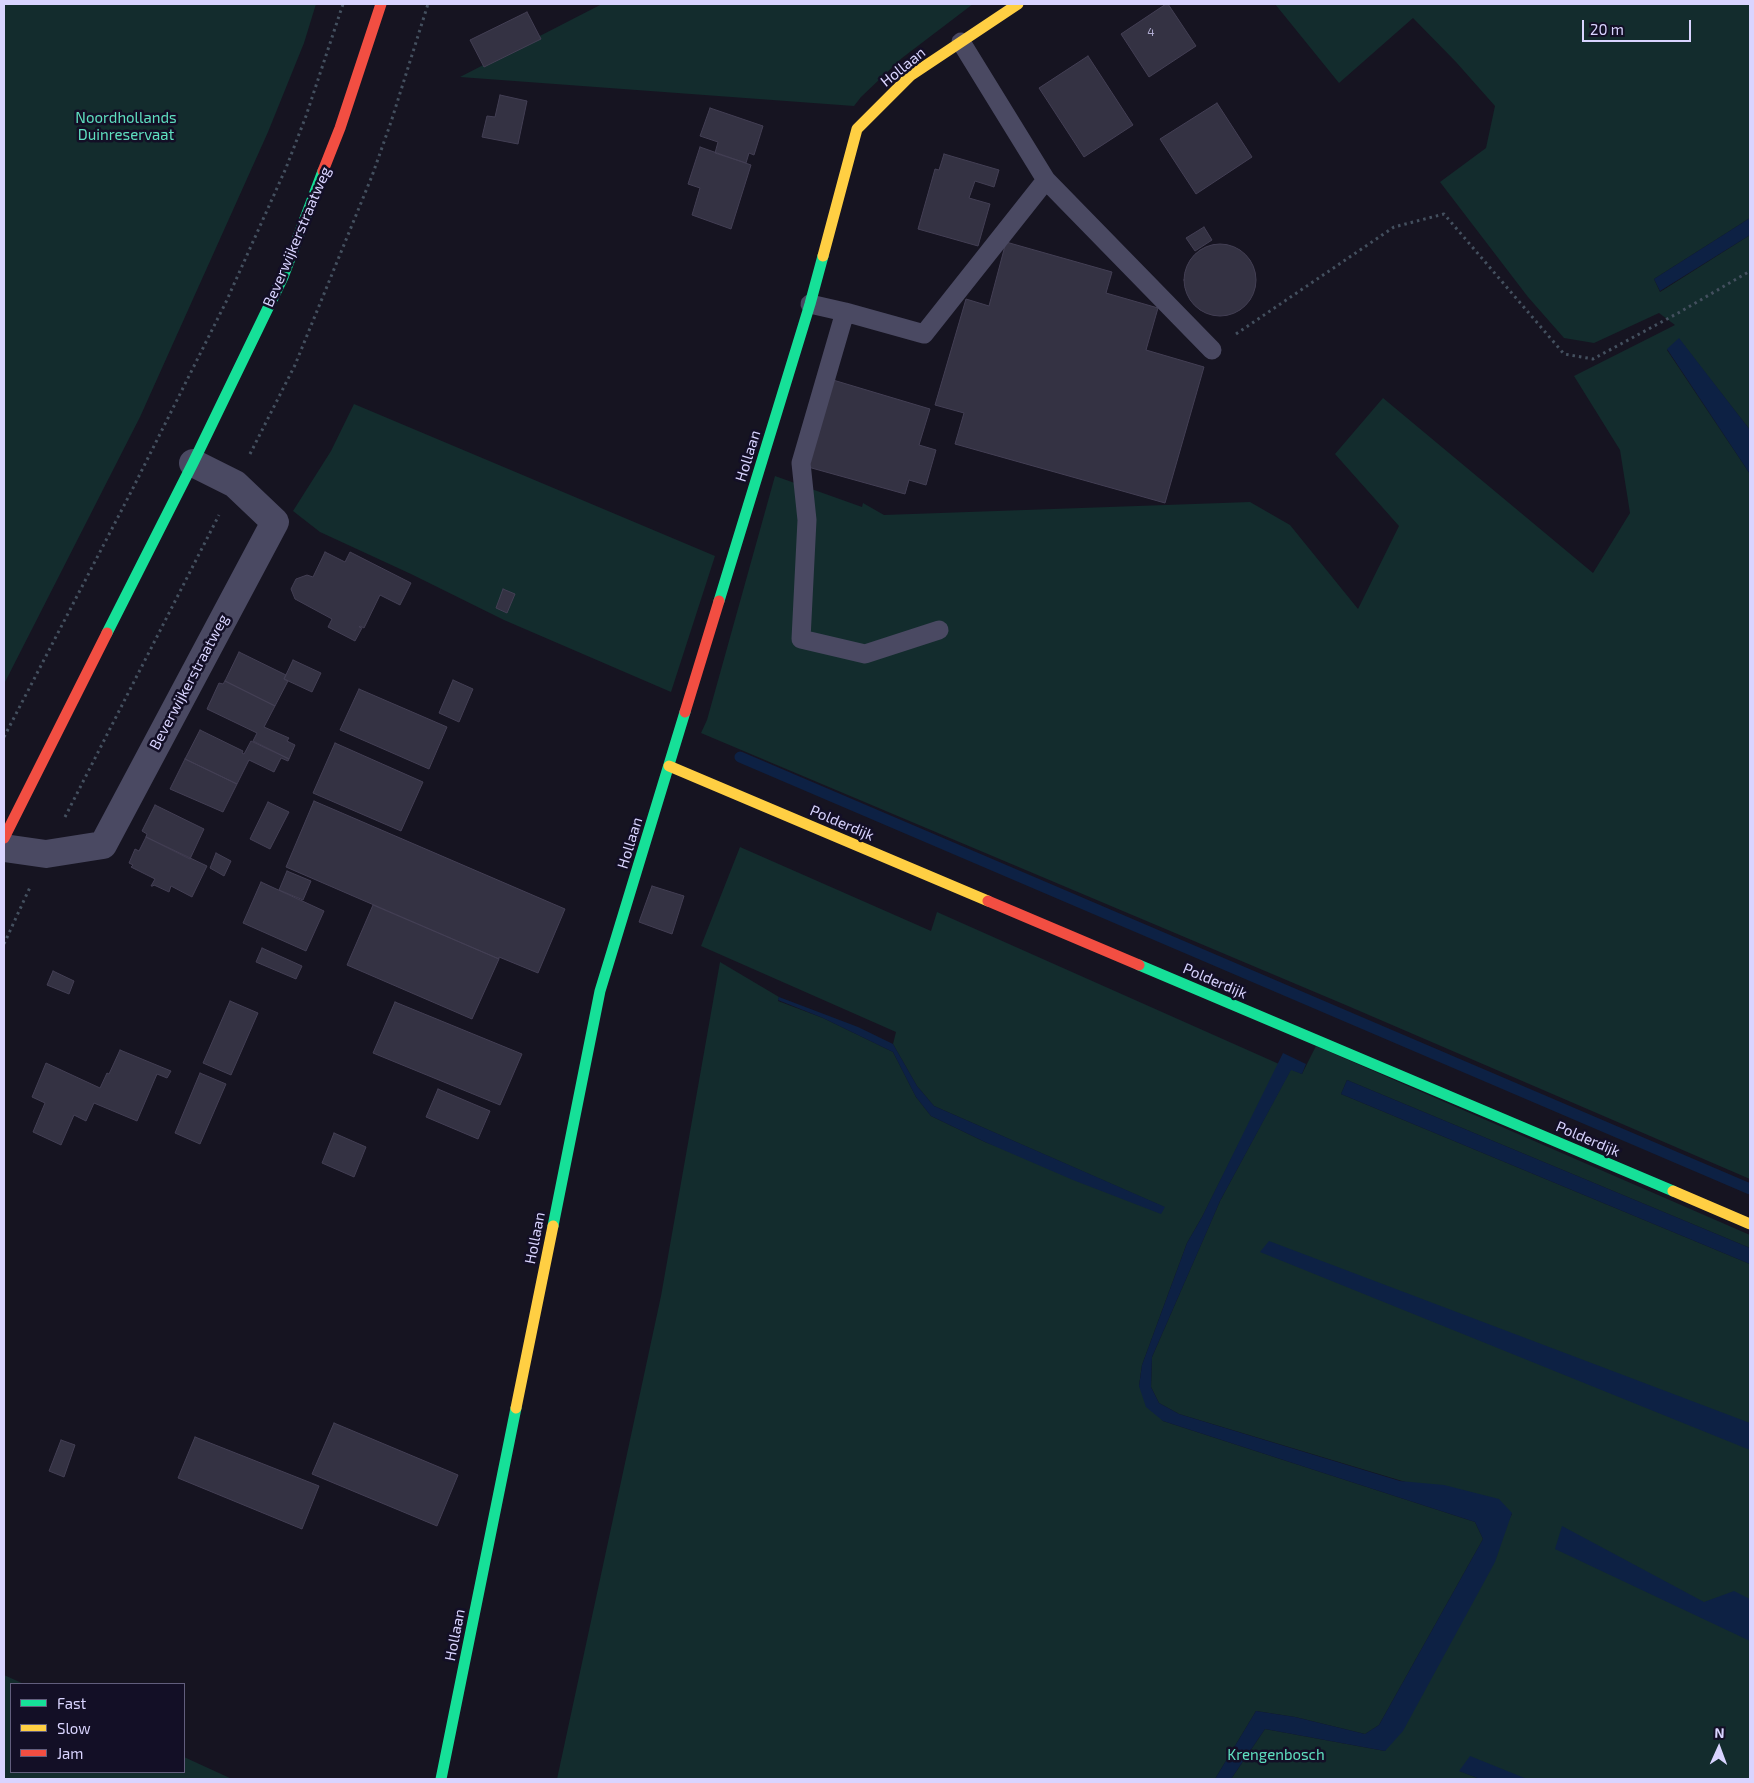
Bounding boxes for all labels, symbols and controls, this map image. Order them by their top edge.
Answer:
scale bar [1584,10,1693,42]
text: 20 m [1590,20,1624,38]
house number: 4 [1147,25,1155,39]
street label: Hollaan [877,43,929,91]
park label: Noordhollands Duinreservaat [75,109,177,144]
street label: Beverwijkerstraatweg [259,164,335,310]
street label: Hollaan [732,428,764,484]
street label: Beverwijkerstraatweg [146,611,232,753]
street label: Polderdijk [807,801,877,845]
street label: Hollaan [614,815,646,871]
street label: Polderdijk [1180,959,1250,1003]
street label: Polderdijk [1553,1117,1623,1161]
street label: Hollaan [521,1210,549,1266]
street label: Hollaan [441,1607,469,1663]
legend [10,1683,185,1773]
text: Fast [57,1694,86,1712]
text: Slow [57,1719,91,1737]
north arrow [1694,1723,1744,1773]
text: N [1714,1724,1725,1741]
text: Jam [57,1744,83,1762]
park label: Krengenbosch [1227,1746,1325,1764]

